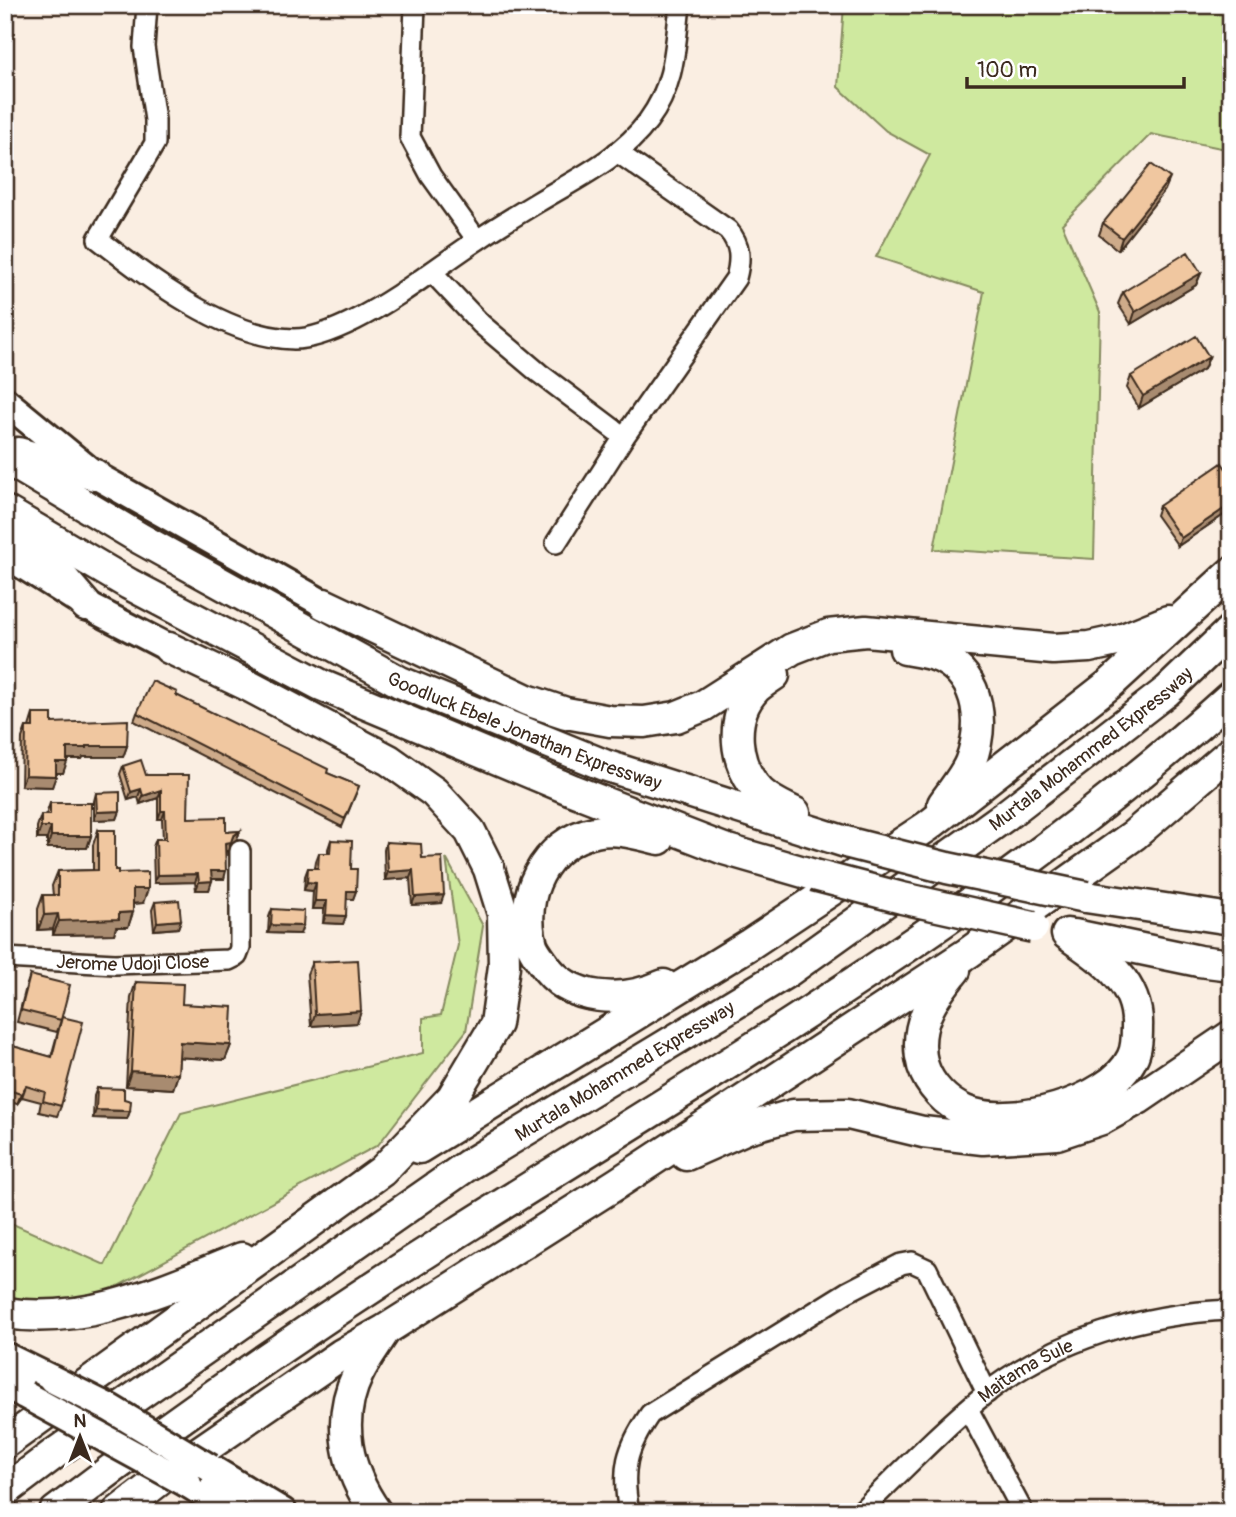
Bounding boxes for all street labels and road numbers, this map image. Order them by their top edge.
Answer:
street label: Murtala Mohammed Expressway [984,662,1198,837]
street label: Goodluck Ebele Jonathan Expressway [383,666,664,796]
street label: Jerome Udoji Close [56,950,210,977]
street label: Murtala Mohammed Expressway [511,996,739,1147]
street label: Maitama Sule [973,1333,1077,1408]

